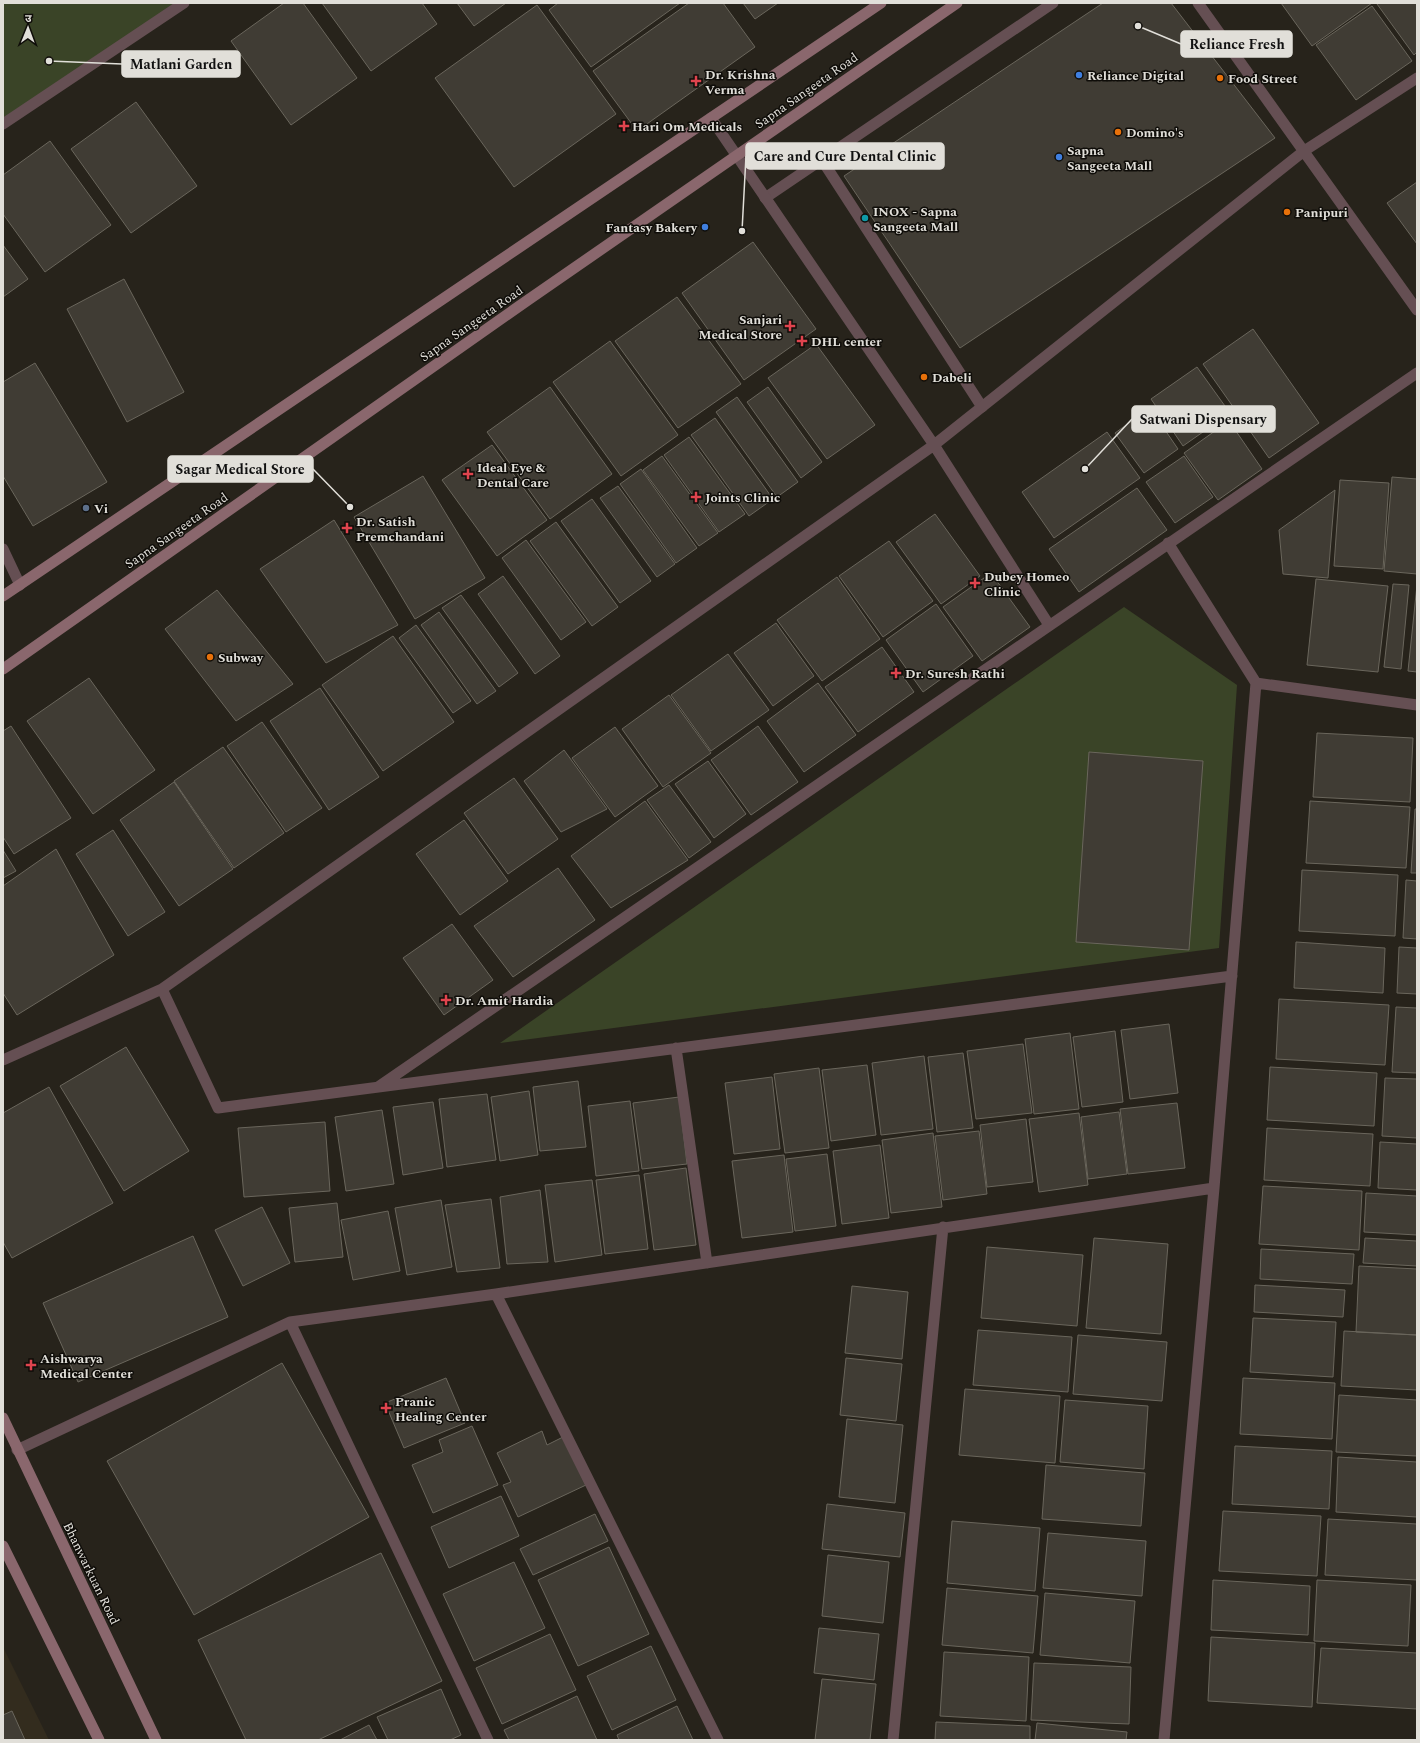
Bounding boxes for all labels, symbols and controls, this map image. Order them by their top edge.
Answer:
north arrow [8,8,48,48]
text: उ [25,10,32,27]
callout: Reliance Fresh [1181,31,1292,57]
text: Reliance Fresh [1189,34,1285,55]
street label: Sapna Sangeeta Road [751,48,862,134]
callout: Matlani Garden [122,51,240,77]
text: Matlani Garden [130,54,233,75]
place label: Dr. Krishna Verma [705,65,776,100]
place label: Reliance Digital [1087,66,1184,86]
place label: Food Street [1228,69,1298,89]
marker: Reliance Digital [1074,70,1084,80]
marker: Food Street [1215,73,1225,83]
marker: Dr. Krishna Verma [690,75,702,87]
place label: Hari Om Medicals [632,117,742,137]
marker: Hari Om Medicals [619,121,629,131]
place label: Domino's [1126,123,1184,143]
marker: Domino's [1113,127,1123,137]
place label: Sapna Sangeeta Mall [1067,141,1152,176]
callout: Care and Cure Dental Clinic [746,143,944,169]
text: Care and Cure Dental Clinic [754,146,936,167]
marker: Sapna Sangeeta Mall [1054,152,1064,162]
place label: INOX - Sapna Sangeeta Mall [873,202,958,237]
place label: Panipuri [1295,203,1348,223]
marker: Panipuri [1282,207,1292,217]
marker: INOX - Sapna Sangeeta Mall [860,213,870,223]
place label: Fantasy Bakery [605,218,698,238]
marker: Fantasy Bakery [700,222,710,232]
street label: Sapna Sangeeta Road [416,281,527,367]
place label: Sanjari Medical Store [699,310,782,345]
marker: Sanjari Medical Store [785,321,795,331]
place label: DHL center [811,332,882,352]
marker: DHL center [796,335,808,347]
place label: Dabeli [932,368,972,388]
marker: Dabeli [919,372,929,382]
callout: Satwani Dispensary [1132,406,1275,432]
text: Satwani Dispensary [1139,409,1268,430]
callout: Sagar Medical Store [168,456,313,482]
place label: Ideal Eye & Dental Care [477,458,549,493]
text: Sagar Medical Store [175,459,305,480]
marker: Ideal Eye & Dental Care [462,468,474,480]
street label: Sapna Sangeeta Road [121,488,232,574]
place label: Joints Clinic [705,488,780,508]
marker: Joints Clinic [690,491,702,503]
place label: Vi [94,499,108,519]
marker: Vi [81,503,91,513]
place label: Dr. Satish Premchandani [356,512,444,547]
marker: Dr. Satish Premchandani [341,522,353,534]
place label: Dubey Homeo Clinic [984,567,1069,602]
marker: Dubey Homeo Clinic [969,577,981,589]
place label: Subway [218,648,264,668]
marker: Subway [205,652,215,662]
place label: Dr. Suresh Rathi [905,664,1005,684]
marker: Dr. Suresh Rathi [890,667,902,679]
place label: Dr. Amit Hardia [455,991,553,1011]
marker: Dr. Amit Hardia [440,994,452,1006]
place label: Aishwarya Medical Center [40,1349,133,1384]
marker: Aishwarya Medical Center [25,1359,37,1371]
place label: Pranic Healing Center [395,1392,487,1427]
marker: Pranic Healing Center [380,1402,392,1414]
street label: Bhanwarkuan Road [58,1519,125,1628]

